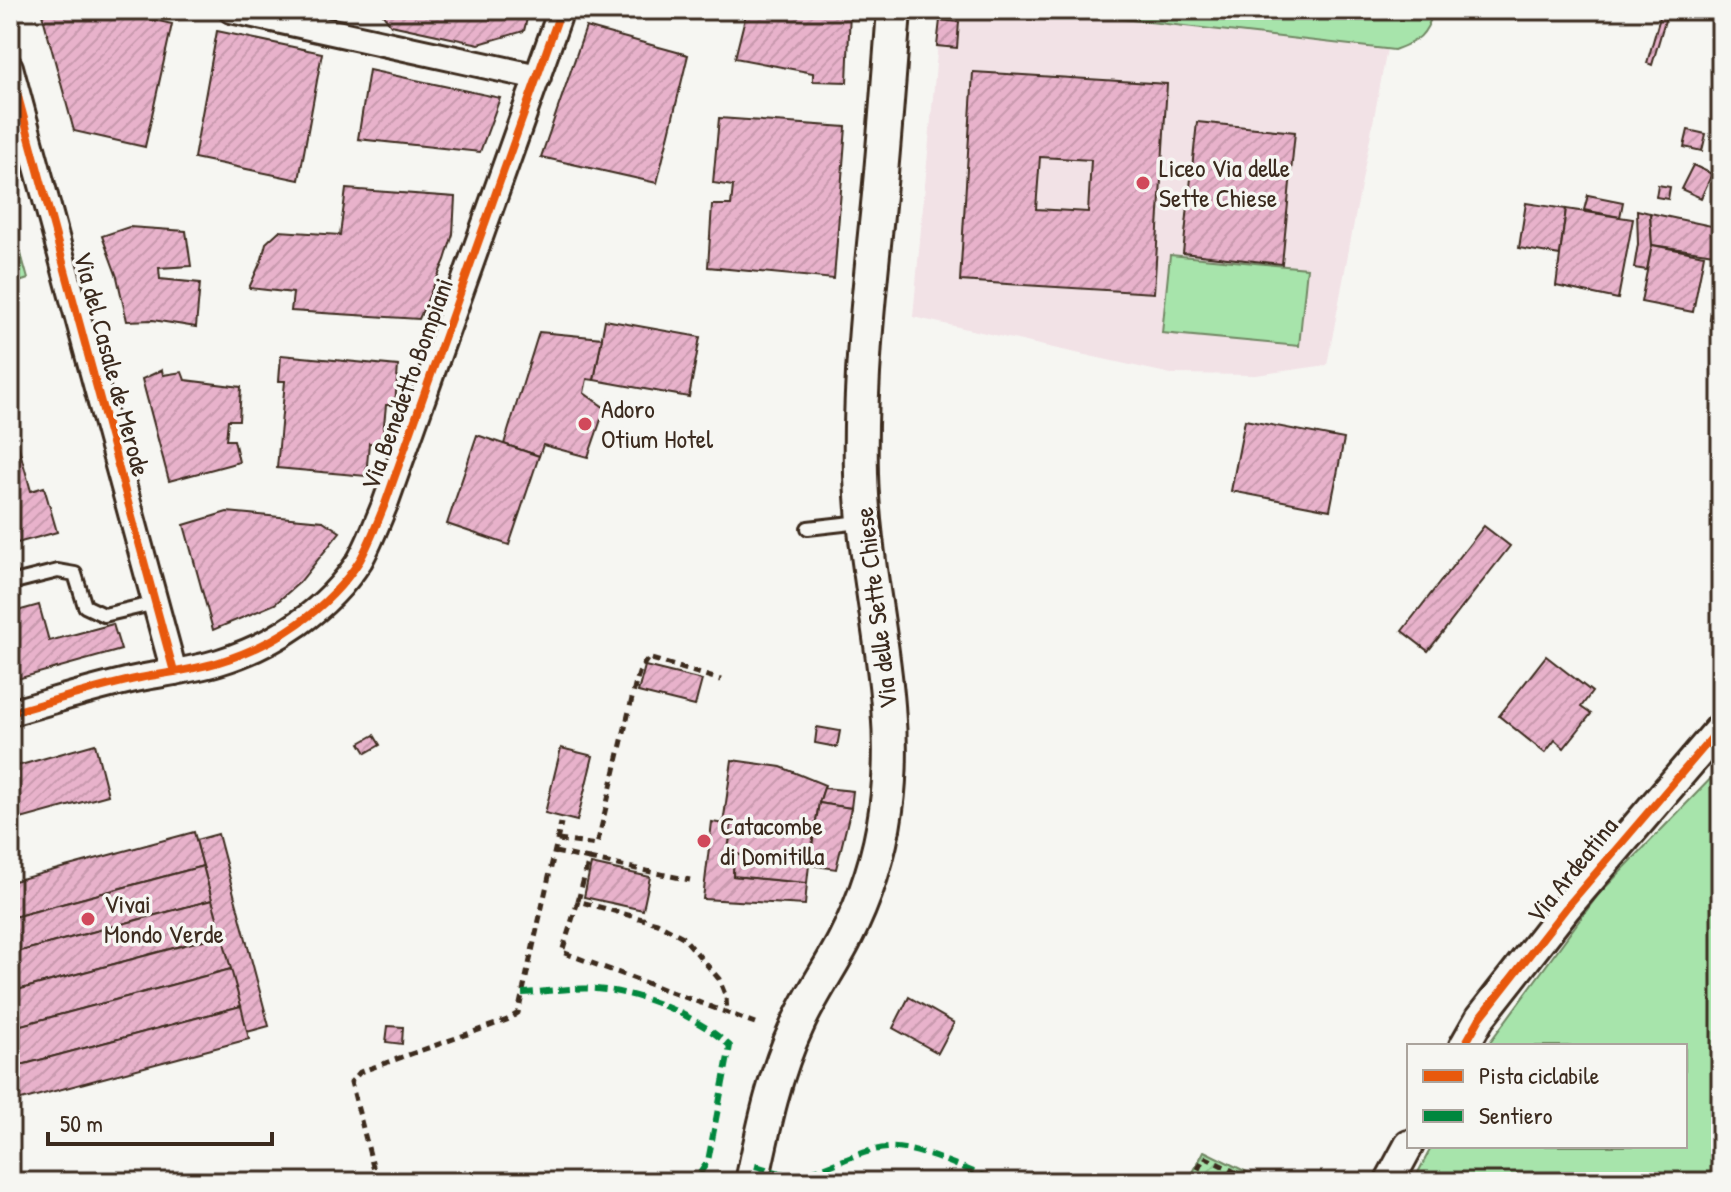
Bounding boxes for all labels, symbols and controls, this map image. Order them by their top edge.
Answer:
place label: Liceo Via delle Sette Chiese [1159,150,1290,215]
marker: Liceo Via delle Sette Chiese [1134,174,1152,192]
street label: Via del Casale de Merode [66,248,159,480]
street label: Via Benedetto Bompiani [352,273,461,495]
place label: Adoro Otium Hotel [601,391,713,456]
marker: Adoro Otium Hotel [576,415,594,433]
street label: Via delle Sette Chiese [846,505,905,711]
place label: Catacombe di Domitilla [720,808,824,873]
street label: Via Ardeatina [1518,809,1625,930]
marker: Catacombe di Domitilla [695,832,713,850]
place label: Vivai Mondo Verde [104,886,224,951]
marker: Vivai Mondo Verde [79,910,97,928]
legend [1407,1044,1687,1148]
text: Pista ciclabile [1479,1059,1600,1091]
scale bar [48,1096,272,1146]
text: Sentiero [1479,1099,1553,1131]
text: 50 m [60,1107,103,1139]

